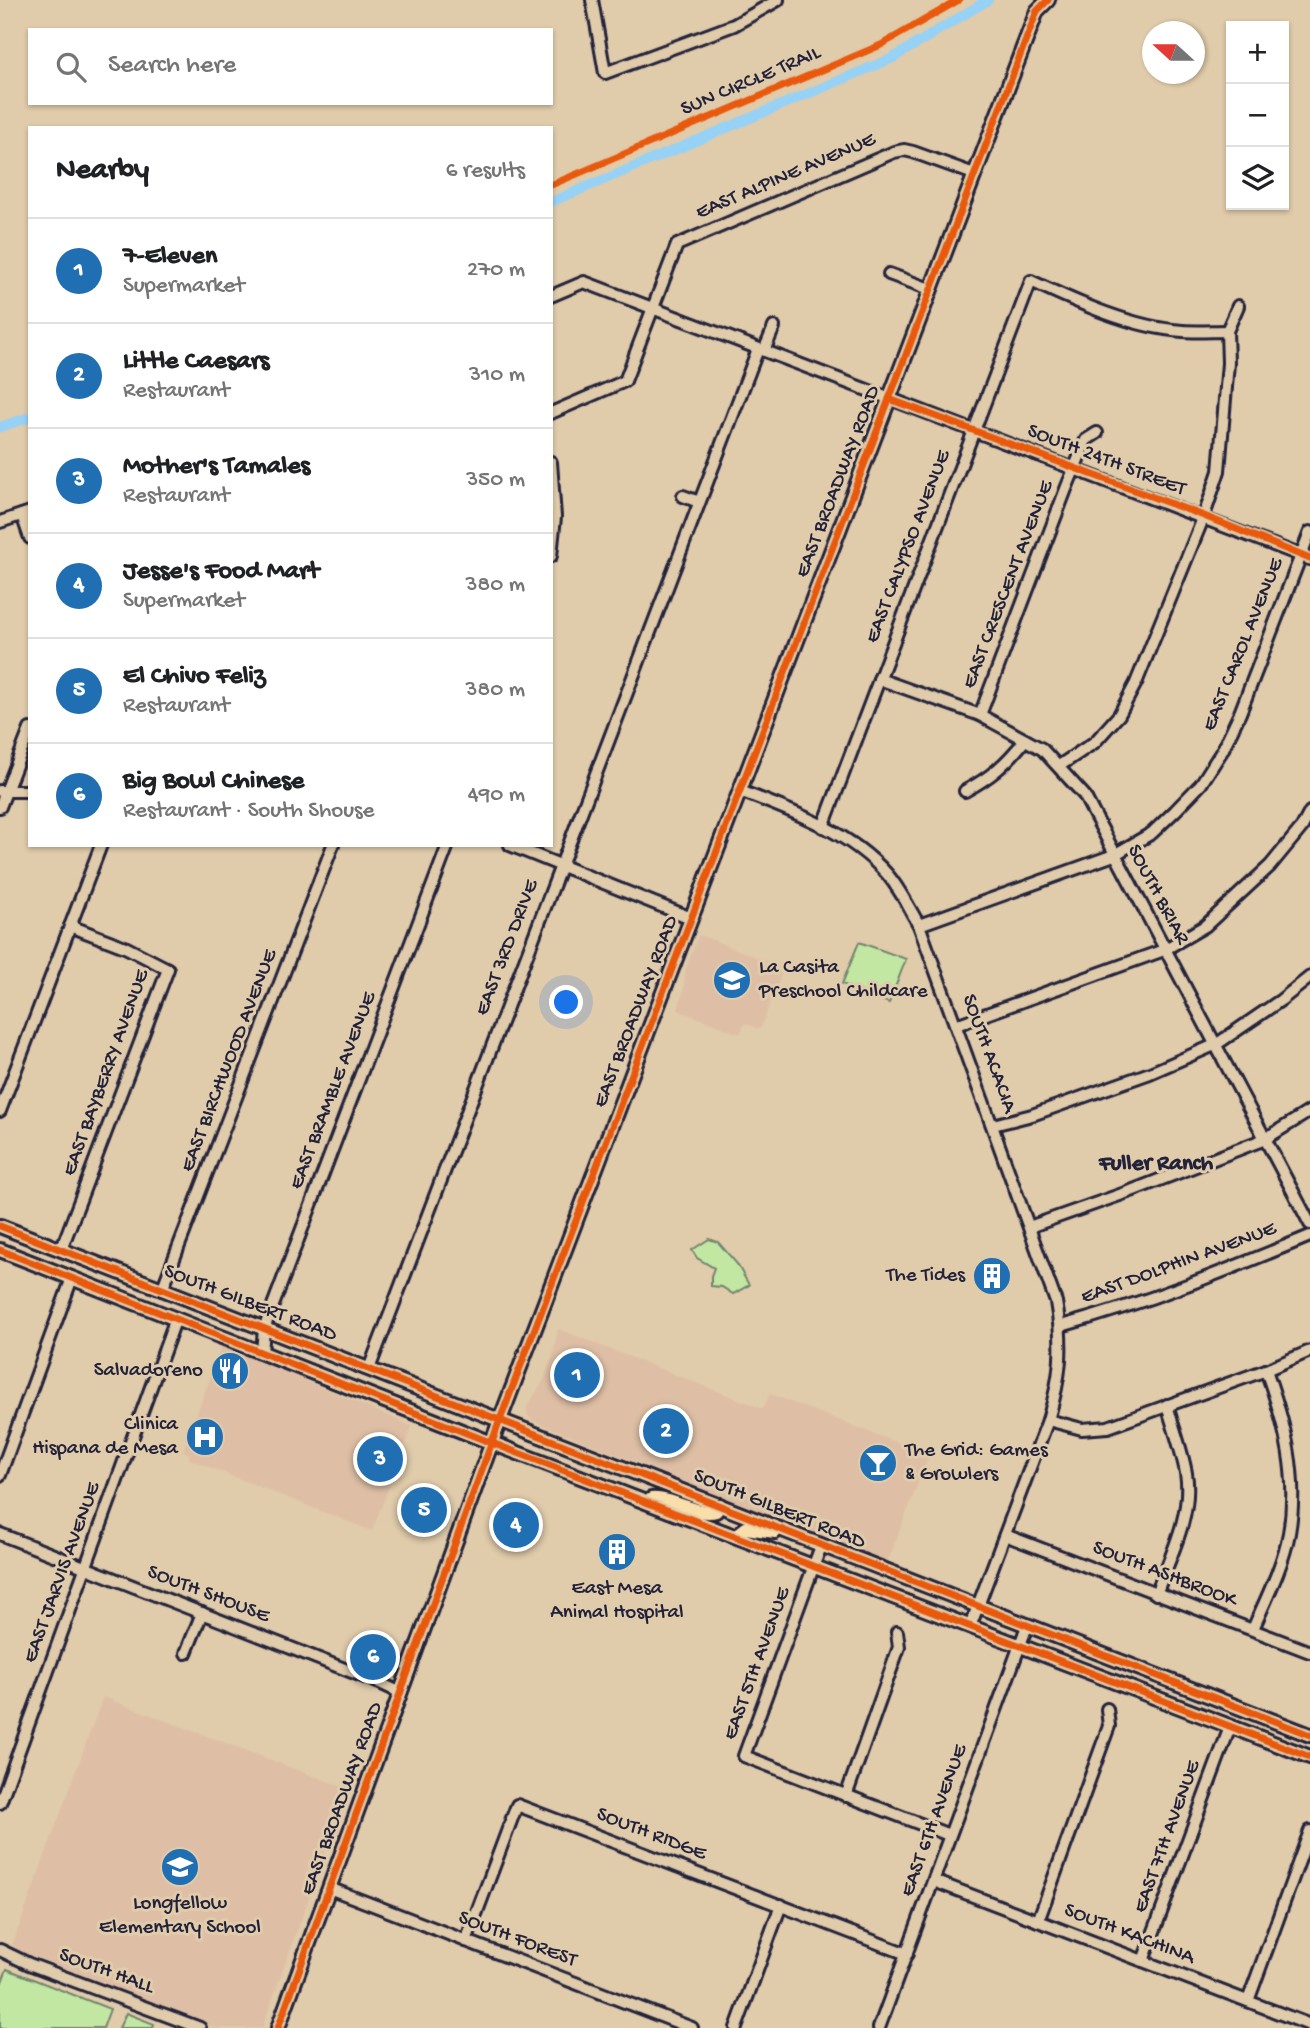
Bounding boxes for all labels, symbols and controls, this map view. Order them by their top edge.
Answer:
north arrow [1142,21,1205,84]
map controls [1226,21,1289,210]
button: + [1226,21,1289,84]
search box [28,28,553,105]
street label: SUN CIRCLE TRAIL [677,41,826,123]
icon: search [52,48,90,86]
text: Search here [108,51,236,82]
button: − [1226,84,1289,147]
street label: EAST ALPINE AVENUE [692,127,880,226]
button: layers [1226,147,1289,210]
text: Nearby [56,154,149,189]
text: 6 results [446,158,525,185]
text: 7-Eleven [123,242,217,273]
text: 1 [74,257,84,284]
text: 270 m [467,257,525,284]
text: Supermarket [123,273,245,300]
text: Little Caesars [123,347,269,378]
text: 2 [73,362,85,389]
text: 310 m [469,362,525,389]
text: Restaurant [123,378,230,405]
street label: EAST BROADWAY ROAD [791,382,887,581]
street label: SOUTH 24TH STREET [1023,419,1190,503]
street label: EAST CALYPSO AVENUE [861,446,958,647]
text: Mother's Tamales [123,452,310,483]
text: 3 [73,467,85,494]
text: 350 m [466,467,525,494]
street label: EAST CRESCENT AVENUE [958,477,1061,693]
text: Restaurant [123,483,230,510]
street label: EAST CAROL AVENUE [1198,554,1290,735]
text: Jesse's Food Mart [123,557,319,588]
text: 4 [74,572,84,599]
text: 380 m [466,572,525,599]
text: Supermarket [123,588,245,615]
text: El Chivo Feliz [123,662,265,693]
text: 5 [73,677,85,704]
text: 380 m [466,677,525,704]
text: Restaurant [123,693,230,720]
text: Big Bowl Chinese [123,767,304,798]
text: 6 [73,782,85,809]
text: 490 m [468,782,525,809]
text: Restaurant · South Shouse [123,798,374,825]
street label: SOUTH BRIAR [1120,841,1194,950]
street label: EAST 3RD DRIVE [471,876,546,1019]
street label: EAST BROADWAY ROAD [589,912,685,1111]
street label: EAST BIRCHWOOD AVENUE [176,945,284,1176]
place label: La Casita Preschool Childcare [758,956,929,1005]
school or university icon: La Casita Preschool Childcare [711,959,753,1001]
street label: EAST BAYBERRY AVENUE [58,966,156,1180]
your location [549,985,583,1019]
street label: EAST BRAMBLE AVENUE [285,988,384,1193]
street label: SOUTH ACACIA [955,991,1022,1118]
district label: Fuller Ranch [1098,1151,1214,1178]
street label: EAST DOLPHIN AVENUE [1078,1217,1281,1311]
building icon: The Tides [971,1255,1013,1297]
street label: SOUTH GILBERT ROAD [160,1260,340,1349]
place label: The Tides [885,1264,966,1289]
pin: 1 [554,1349,600,1401]
restaurant icon: Salvadoreno [209,1350,251,1392]
place label: Salvadoreno [94,1359,203,1384]
pin: 2 [643,1405,689,1457]
place label: Clinica Hispana de Mesa [32,1413,179,1462]
hospital icon: Clinica Hispana de Mesa [184,1416,226,1458]
pin: 3 [357,1433,403,1485]
place label: The Grid: Games & Growlers [904,1439,1049,1488]
bar icon: The Grid: Games & Growlers [857,1442,899,1484]
street label: SOUTH GILBERT ROAD [689,1464,869,1556]
street label: EAST JARVIS AVENUE [19,1478,108,1667]
pin: 5 [401,1484,447,1536]
pin: 4 [493,1499,539,1551]
building icon: East Mesa Animal Hospital [596,1531,638,1573]
street label: SOUTH ASHBROOK [1088,1536,1242,1615]
street label: SOUTH SHOUSE [143,1560,273,1630]
place label: East Mesa Animal Hospital [550,1577,684,1626]
street label: EAST 5TH AVENUE [719,1583,797,1744]
pin: 6 [350,1631,396,1683]
street label: EAST BROADWAY ROAD [296,1699,390,1899]
street label: EAST 6TH AVENUE [896,1741,974,1900]
street label: EAST 7TH AVENUE [1129,1757,1207,1917]
street label: SOUTH RIDGE [593,1803,710,1868]
school or university icon: Longfellow Elementary School [159,1846,201,1888]
place label: Longfellow Elementary School [99,1892,261,1941]
street label: SOUTH KACHINA [1060,1899,1199,1972]
street label: SOUTH FOREST [454,1906,581,1974]
street label: SOUTH HALL [55,1943,158,2001]

